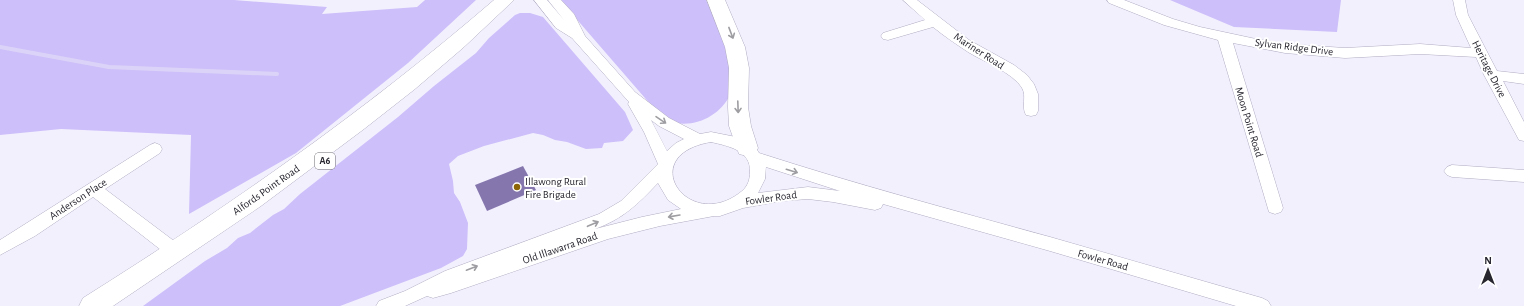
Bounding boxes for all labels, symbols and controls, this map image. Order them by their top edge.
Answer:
one-way arrow [727,27,735,39]
street label: Mariner Road [952,31,1006,72]
street label: Sylvan Ridge Drive [1254,37,1334,57]
street label: Heritage Drive [1470,39,1508,99]
street label: Moon Point Road [1233,86,1265,159]
one-way arrow [735,100,742,113]
one-way arrow [655,116,666,124]
road number: A6 [315,153,335,169]
street label: Alfords Point Road [231,163,302,217]
one-way arrow [786,168,799,175]
street label: Anderson Place [47,176,109,222]
place label: Illawong Rural Fire Brigade [525,176,586,200]
marker: Illawong Rural Fire Brigade [512,182,522,192]
street label: Fowler Road [744,189,798,207]
one-way arrow [667,212,680,220]
one-way arrow [587,220,599,227]
street label: Old Illawarra Road [521,230,599,266]
street label: Fowler Road [1076,248,1130,273]
north arrow [1468,250,1508,290]
text: N [1484,255,1492,266]
one-way arrow [465,263,477,271]

